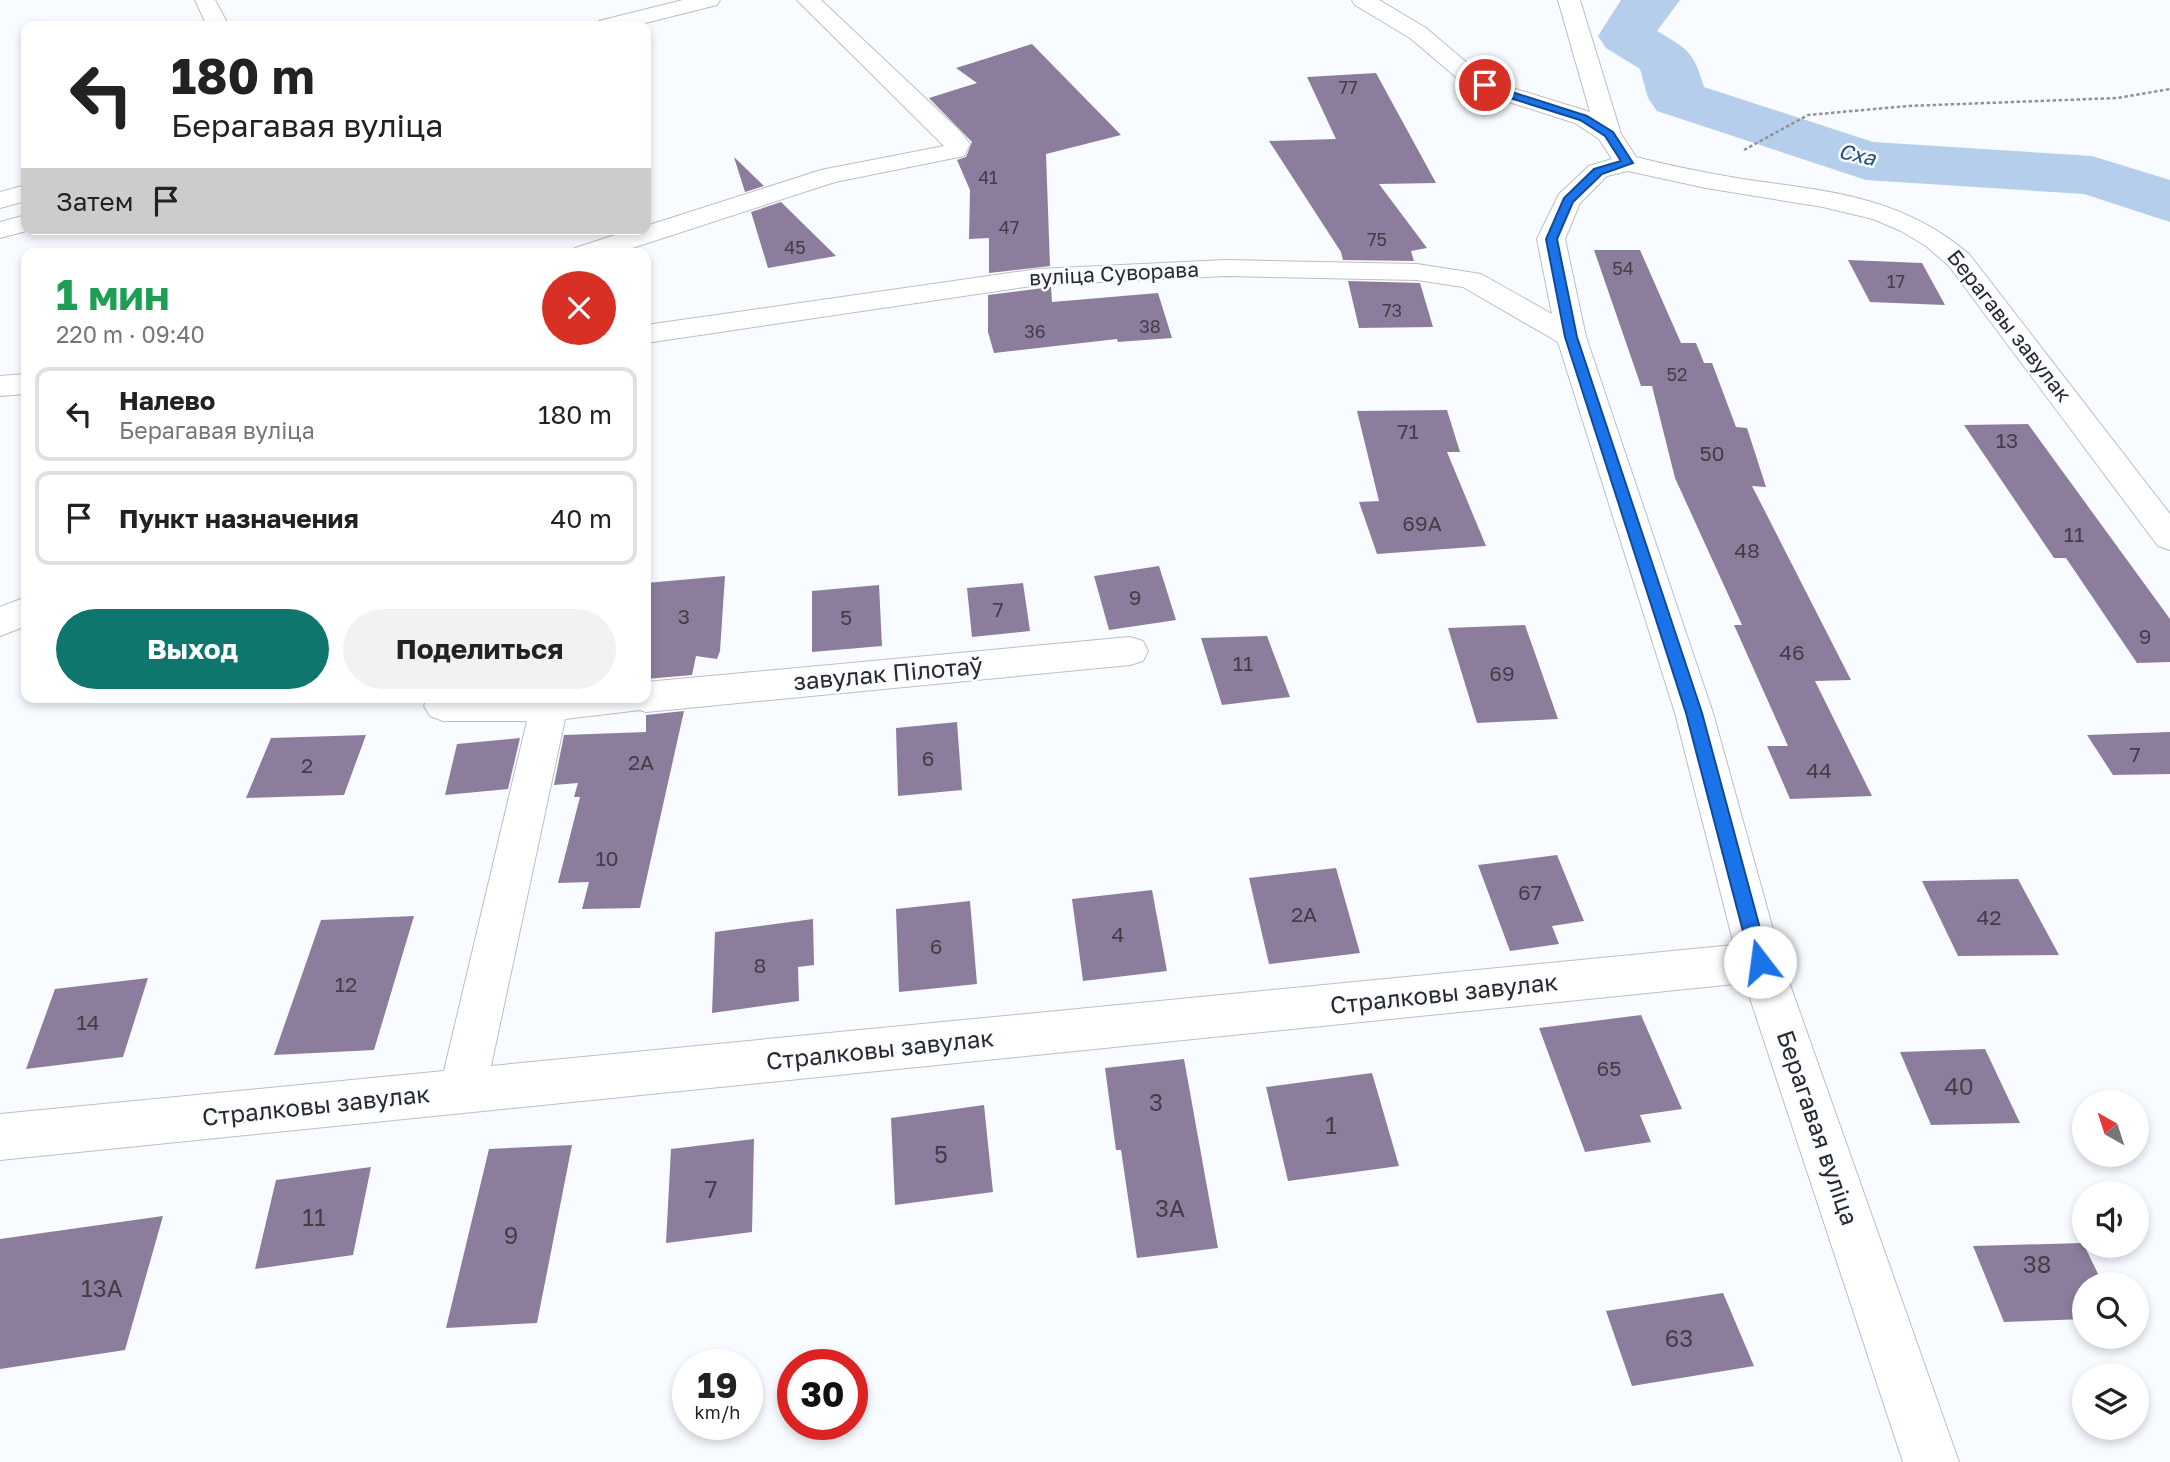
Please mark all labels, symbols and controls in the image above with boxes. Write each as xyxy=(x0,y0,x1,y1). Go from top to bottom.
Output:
text: 180 m xyxy=(171,46,315,105)
icon: left xyxy=(56,49,147,140)
pin xyxy=(1455,55,1515,115)
icon: arrive xyxy=(1466,66,1504,104)
house number: 77 xyxy=(1338,76,1358,98)
text: Берагавая вуліца xyxy=(171,106,443,144)
water label: Сха xyxy=(1836,137,1879,171)
house number: 41 xyxy=(978,166,998,188)
icon: arrive xyxy=(147,182,185,220)
text: Затем xyxy=(56,186,133,217)
house number: 47 xyxy=(999,216,1019,238)
house number: 75 xyxy=(1367,228,1387,250)
house number: 45 xyxy=(784,236,806,258)
street label: Берагавы завулак xyxy=(1942,244,2077,407)
street label: вуліца Суворава xyxy=(1028,256,1200,290)
house number: 54 xyxy=(1612,257,1634,279)
text: 1 мин xyxy=(56,269,170,319)
house number: 17 xyxy=(1887,270,1905,292)
button: close xyxy=(542,271,616,345)
house number: 73 xyxy=(1382,299,1402,321)
house number: 38 xyxy=(1139,315,1161,337)
text: 220 m · 09:40 xyxy=(56,320,205,348)
house number: 36 xyxy=(1024,320,1046,342)
house number: 52 xyxy=(1667,363,1687,385)
text: Налево xyxy=(119,385,215,416)
icon: left xyxy=(60,395,98,433)
text: 180 m xyxy=(538,399,612,430)
text: Берагавая вуліца xyxy=(119,416,315,444)
house number: 71 xyxy=(1397,418,1419,444)
house number: 13 xyxy=(1996,427,2018,453)
house number: 50 xyxy=(1699,440,1725,466)
icon: arrive xyxy=(60,499,98,537)
text: Пункт назначения xyxy=(119,503,359,534)
text: 40 m xyxy=(551,503,612,534)
house number: 69А xyxy=(1402,510,1442,536)
house number: 11 xyxy=(2064,521,2084,547)
house number: 48 xyxy=(1734,537,1760,563)
house number: 9 xyxy=(1129,584,1141,610)
house number: 7 xyxy=(992,596,1004,622)
house number: 3 xyxy=(678,603,690,629)
house number: 5 xyxy=(840,604,852,630)
button: Выход xyxy=(56,609,329,689)
button: Поделиться xyxy=(343,609,616,689)
house number: 9 xyxy=(2139,623,2151,649)
house number: 46 xyxy=(1779,639,1805,665)
street label: завулак Пілотаў xyxy=(792,650,984,695)
house number: 11 xyxy=(1233,650,1253,676)
house number: 69 xyxy=(1489,660,1515,686)
house number: 7 xyxy=(2129,741,2141,767)
house number: 6 xyxy=(922,745,934,771)
house number: 2А xyxy=(628,749,654,775)
house number: 2 xyxy=(301,752,313,778)
house number: 44 xyxy=(1806,757,1832,783)
house number: 10 xyxy=(595,845,619,871)
house number: 67 xyxy=(1518,879,1542,905)
house number: 2А xyxy=(1291,901,1317,927)
house number: 42 xyxy=(1977,904,2002,930)
house number: 4 xyxy=(1112,921,1124,947)
position arrow xyxy=(1723,925,1797,999)
house number: 6 xyxy=(930,933,942,959)
house number: 8 xyxy=(754,952,766,978)
street label: Стралковы завулак xyxy=(1329,966,1559,1019)
house number: 12 xyxy=(335,971,357,997)
house number: 14 xyxy=(77,1009,100,1035)
street label: Стралковы завулак xyxy=(765,1022,995,1075)
street label: Берагавая вуліца xyxy=(1771,1026,1865,1229)
house number: 65 xyxy=(1597,1055,1621,1081)
house number: 40 xyxy=(1944,1071,1974,1100)
street label: Стралковы завулак xyxy=(201,1078,431,1131)
house number: 3 xyxy=(1149,1087,1163,1116)
north arrow xyxy=(2072,1090,2149,1167)
map controls xyxy=(2072,1090,2149,1440)
house number: 1 xyxy=(1325,1110,1337,1139)
house number: 5 xyxy=(934,1139,948,1168)
house number: 7 xyxy=(705,1174,717,1203)
button: sound xyxy=(2072,1181,2149,1258)
house number: 3А xyxy=(1155,1193,1185,1222)
house number: 11 xyxy=(302,1202,326,1231)
house number: 9 xyxy=(504,1220,518,1249)
house number: 38 xyxy=(2023,1249,2051,1278)
button: search xyxy=(2072,1272,2149,1349)
house number: 13А xyxy=(81,1273,123,1302)
house number: 63 xyxy=(1665,1323,1693,1352)
speed limit sign: 30 xyxy=(777,1349,868,1440)
button: layers xyxy=(2072,1363,2149,1440)
text: 19 xyxy=(697,1364,738,1406)
text: km/h xyxy=(695,1401,740,1423)

